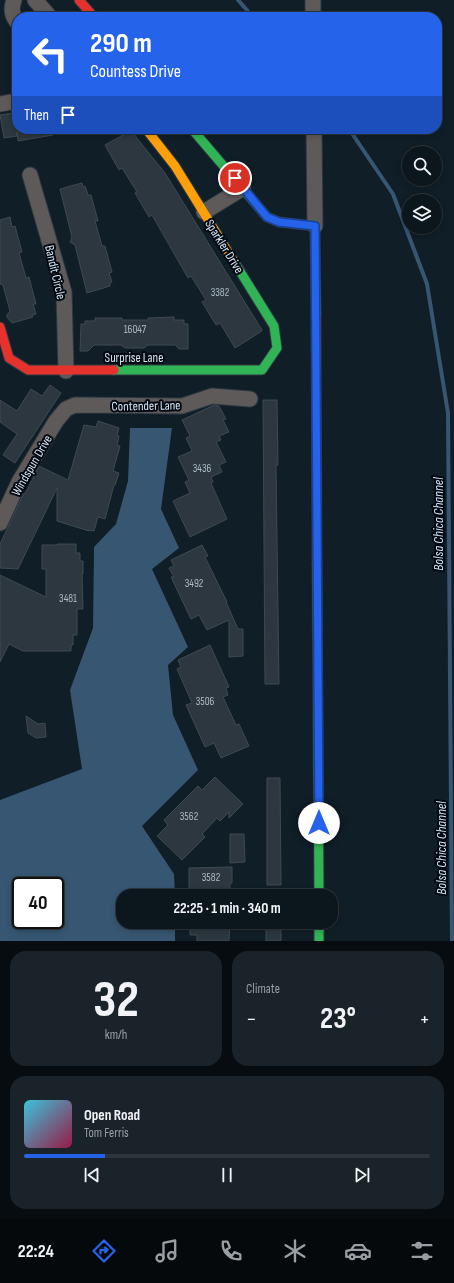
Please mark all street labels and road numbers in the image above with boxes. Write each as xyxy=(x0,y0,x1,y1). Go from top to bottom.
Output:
street label: Sparkler Drive xyxy=(201,217,247,277)
street label: Bandit Circle xyxy=(41,243,69,301)
street label: Surprise Lane xyxy=(105,350,163,366)
street label: Contender Lane xyxy=(111,397,181,415)
street label: Windspun Drive xyxy=(8,432,56,499)

